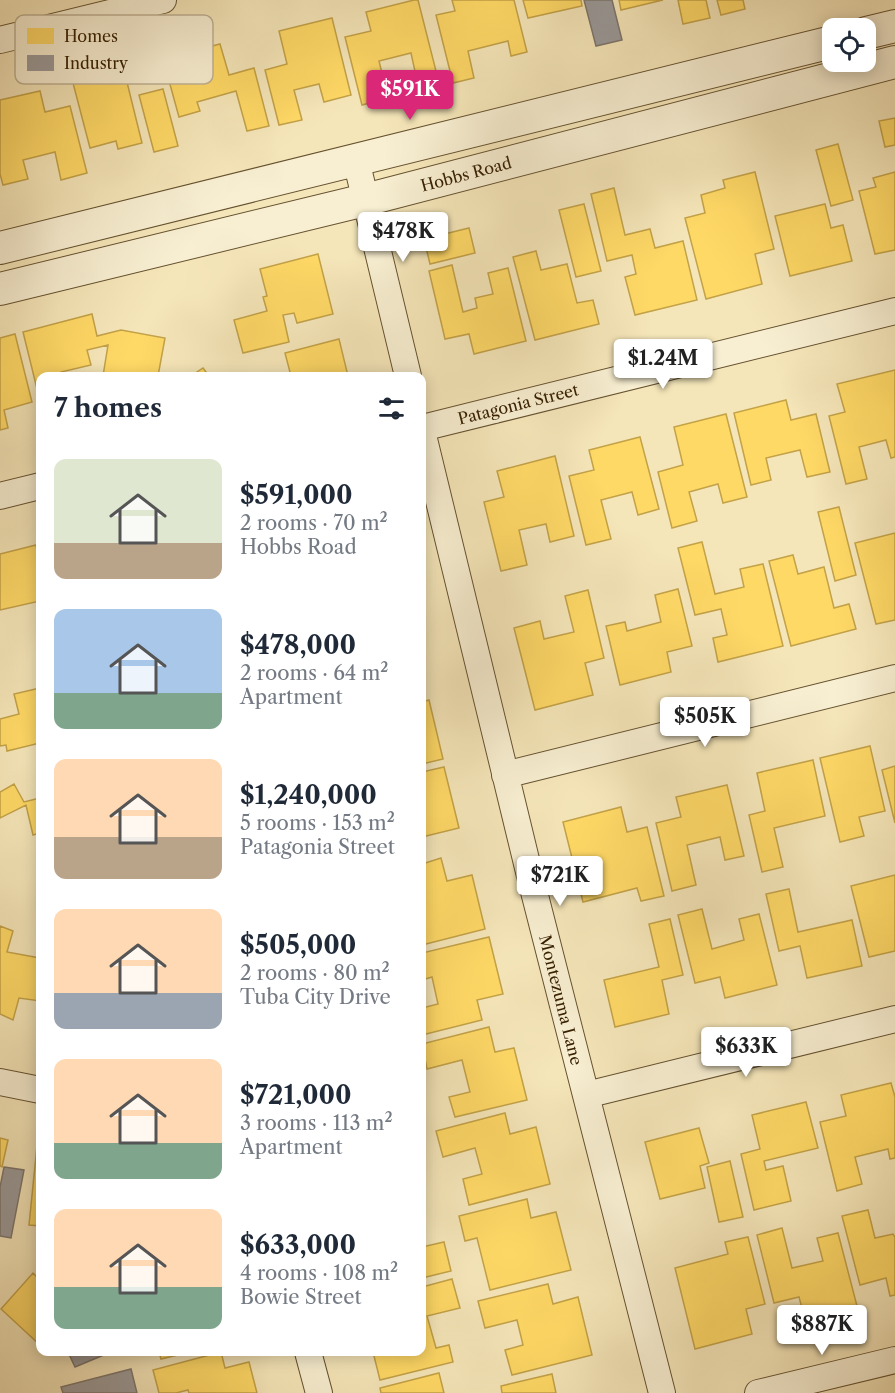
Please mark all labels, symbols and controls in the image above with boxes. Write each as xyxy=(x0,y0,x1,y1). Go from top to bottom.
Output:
legend xyxy=(15,15,213,84)
map controls xyxy=(822,18,876,72)
button: locate xyxy=(822,18,876,72)
text: Homes xyxy=(64,26,118,46)
text: Industry xyxy=(64,53,129,73)
pin: $591K xyxy=(368,70,452,121)
text: $591K xyxy=(380,77,440,101)
street label: Hobbs Road xyxy=(418,152,514,196)
pin: $478K xyxy=(361,212,445,263)
text: $478K xyxy=(372,219,434,243)
pin: $1.24M xyxy=(614,339,712,390)
text: $1.24M xyxy=(628,346,698,370)
street label: Patagonia Street xyxy=(456,379,581,429)
text: 7 homes xyxy=(54,392,162,424)
icon: filters xyxy=(375,392,408,425)
text: $591,000 xyxy=(240,479,353,511)
icon: home xyxy=(102,483,174,555)
text: 2 rooms · 70 m² xyxy=(240,511,388,535)
text: Hobbs Road xyxy=(240,535,357,559)
text: $478,000 xyxy=(240,629,356,661)
icon: home xyxy=(102,633,174,705)
text: 2 rooms · 64 m² xyxy=(240,661,389,685)
text: Apartment xyxy=(240,685,343,709)
pin: $505K xyxy=(663,697,747,748)
text: $505K xyxy=(674,704,736,728)
text: $1,240,000 xyxy=(240,779,377,811)
icon: home xyxy=(102,783,174,855)
text: 5 rooms · 153 m² xyxy=(240,811,395,835)
text: Patagonia Street xyxy=(240,835,395,859)
pin: $721K xyxy=(518,856,602,907)
text: $721K xyxy=(531,863,589,887)
text: $505,000 xyxy=(240,929,356,961)
icon: home xyxy=(102,933,174,1005)
street label: Montezuma Lane xyxy=(535,933,587,1067)
text: 2 rooms · 80 m² xyxy=(240,961,390,985)
text: Tuba City Drive xyxy=(240,985,391,1009)
pin: $633K xyxy=(704,1027,788,1078)
text: $633K xyxy=(715,1034,777,1058)
text: $721,000 xyxy=(240,1079,352,1111)
icon: home xyxy=(102,1083,174,1155)
text: 3 rooms · 113 m² xyxy=(240,1111,393,1135)
text: Apartment xyxy=(240,1135,343,1159)
text: $633,000 xyxy=(240,1229,356,1261)
icon: home xyxy=(102,1233,174,1305)
text: 4 rooms · 108 m² xyxy=(240,1261,398,1285)
text: Bowie Street xyxy=(240,1285,362,1309)
pin: $887K xyxy=(780,1305,864,1356)
text: $887K xyxy=(791,1312,853,1336)

